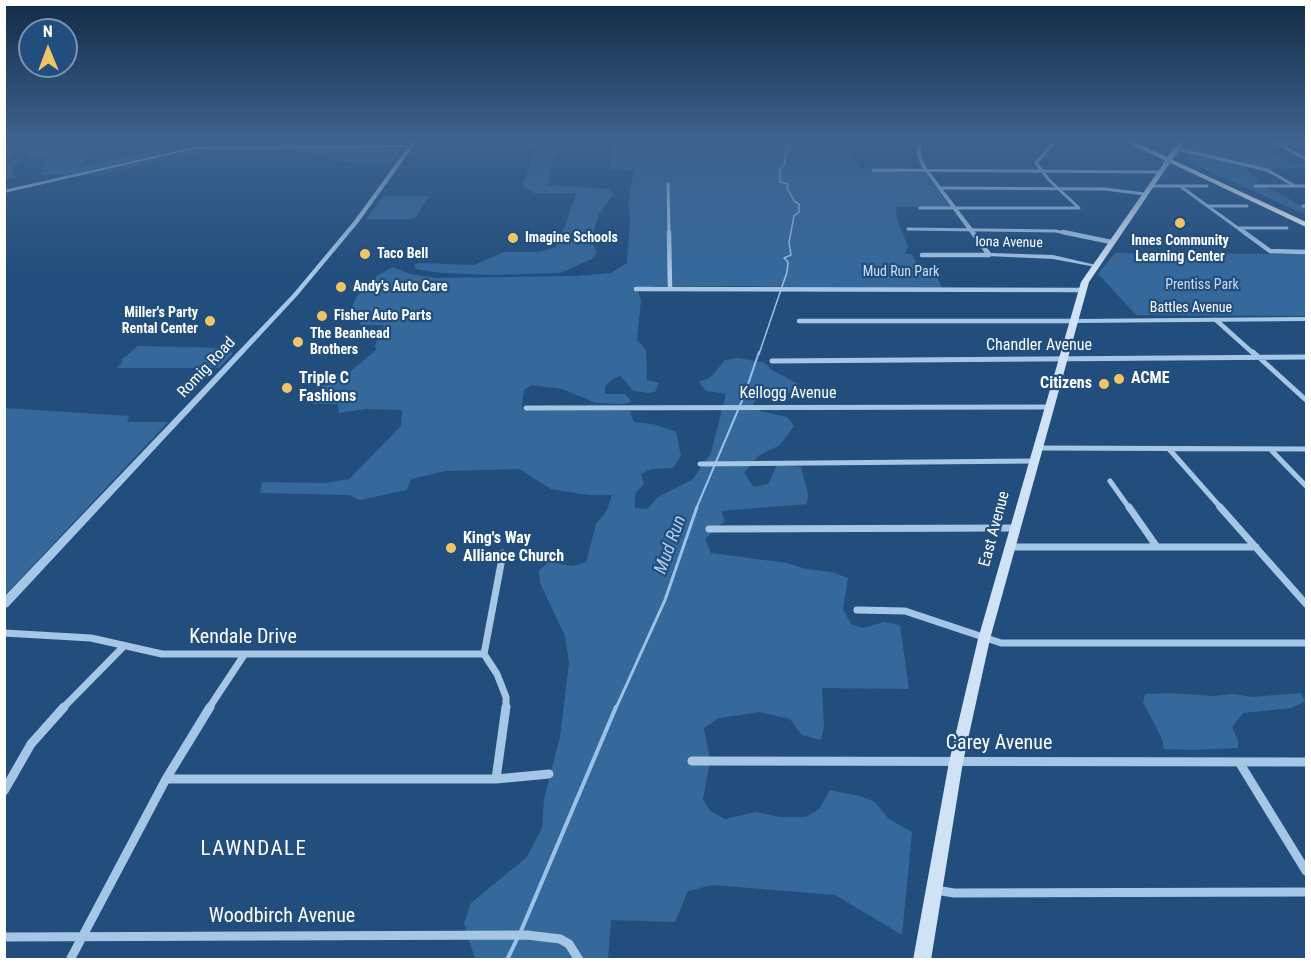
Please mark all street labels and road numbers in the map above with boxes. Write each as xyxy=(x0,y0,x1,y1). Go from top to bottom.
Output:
street label: Iona Avenue xyxy=(975,234,1043,252)
street label: Battles Avenue xyxy=(1150,300,1232,316)
street label: Romig Road xyxy=(174,334,240,402)
street label: Chandler Avenue xyxy=(986,336,1092,356)
street label: Kellogg Avenue xyxy=(740,384,836,404)
street label: East Avenue xyxy=(976,489,1014,569)
street label: Kendale Drive xyxy=(189,626,297,650)
street label: Carey Avenue xyxy=(946,732,1052,756)
street label: Woodbirch Avenue xyxy=(209,905,355,929)

